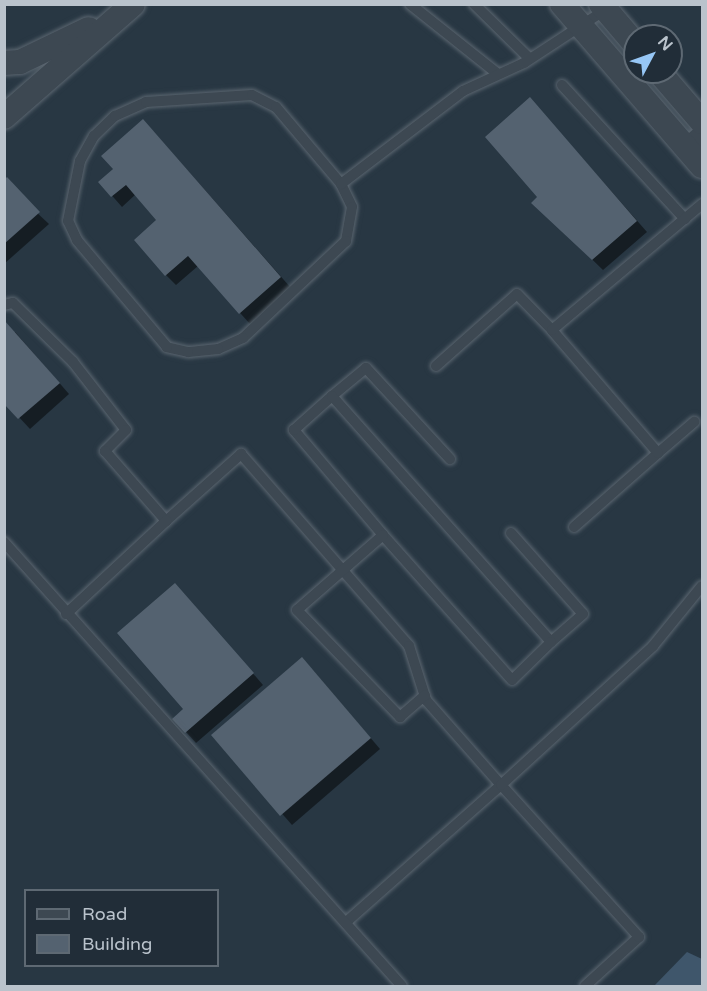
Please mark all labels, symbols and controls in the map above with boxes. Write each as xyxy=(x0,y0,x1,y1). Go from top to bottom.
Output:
north arrow xyxy=(623,24,683,84)
text: N xyxy=(653,32,677,55)
legend xyxy=(24,889,219,967)
text: Road xyxy=(82,903,127,925)
text: Building xyxy=(82,933,152,955)

